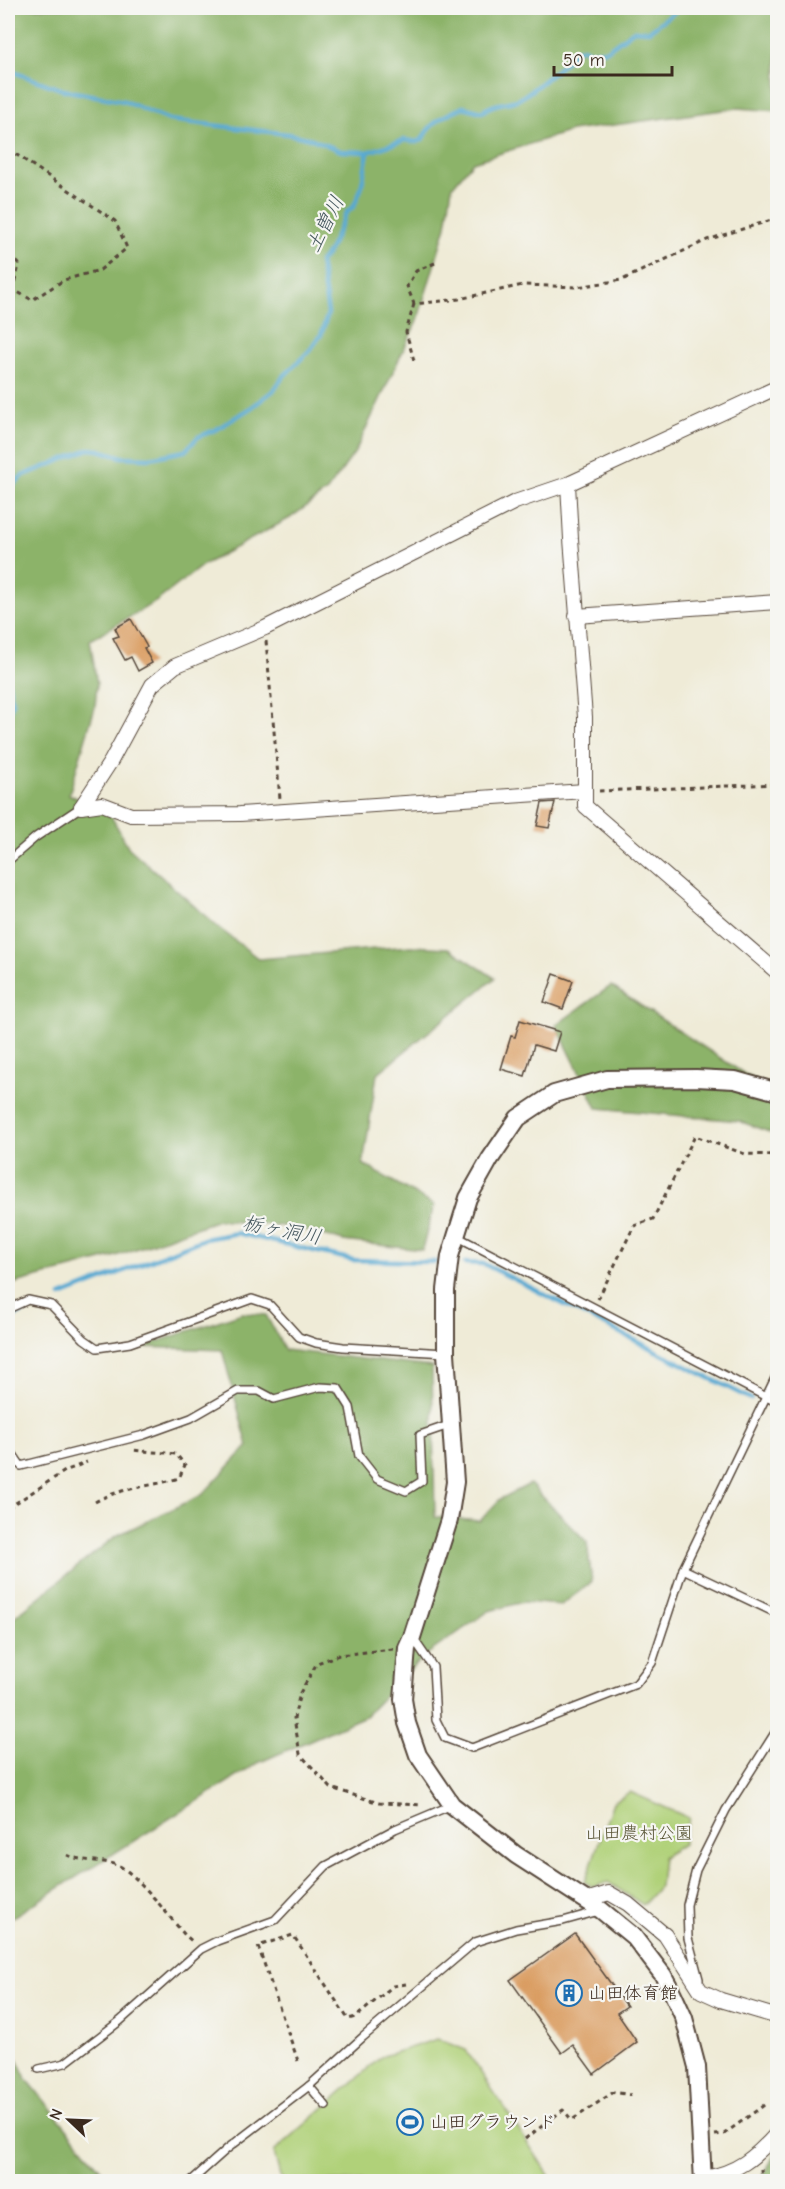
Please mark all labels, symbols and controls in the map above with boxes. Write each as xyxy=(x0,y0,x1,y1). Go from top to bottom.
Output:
scale bar xyxy=(554,39,672,77)
text: 50 m xyxy=(563,50,605,71)
water label: 土曽川 xyxy=(301,192,349,256)
water label: 栃ヶ洞川 xyxy=(241,1211,323,1249)
park label: 山田農村公園 xyxy=(585,1823,693,1844)
building icon: 山田体育館 xyxy=(554,1978,584,2008)
place label: 山田体育館 xyxy=(588,1983,678,2004)
north arrow xyxy=(39,2090,99,2150)
text: N xyxy=(46,2106,66,2123)
sports icon: 山田グラウンド xyxy=(395,2107,425,2137)
place label: 山田グラウンド xyxy=(430,2112,556,2133)

